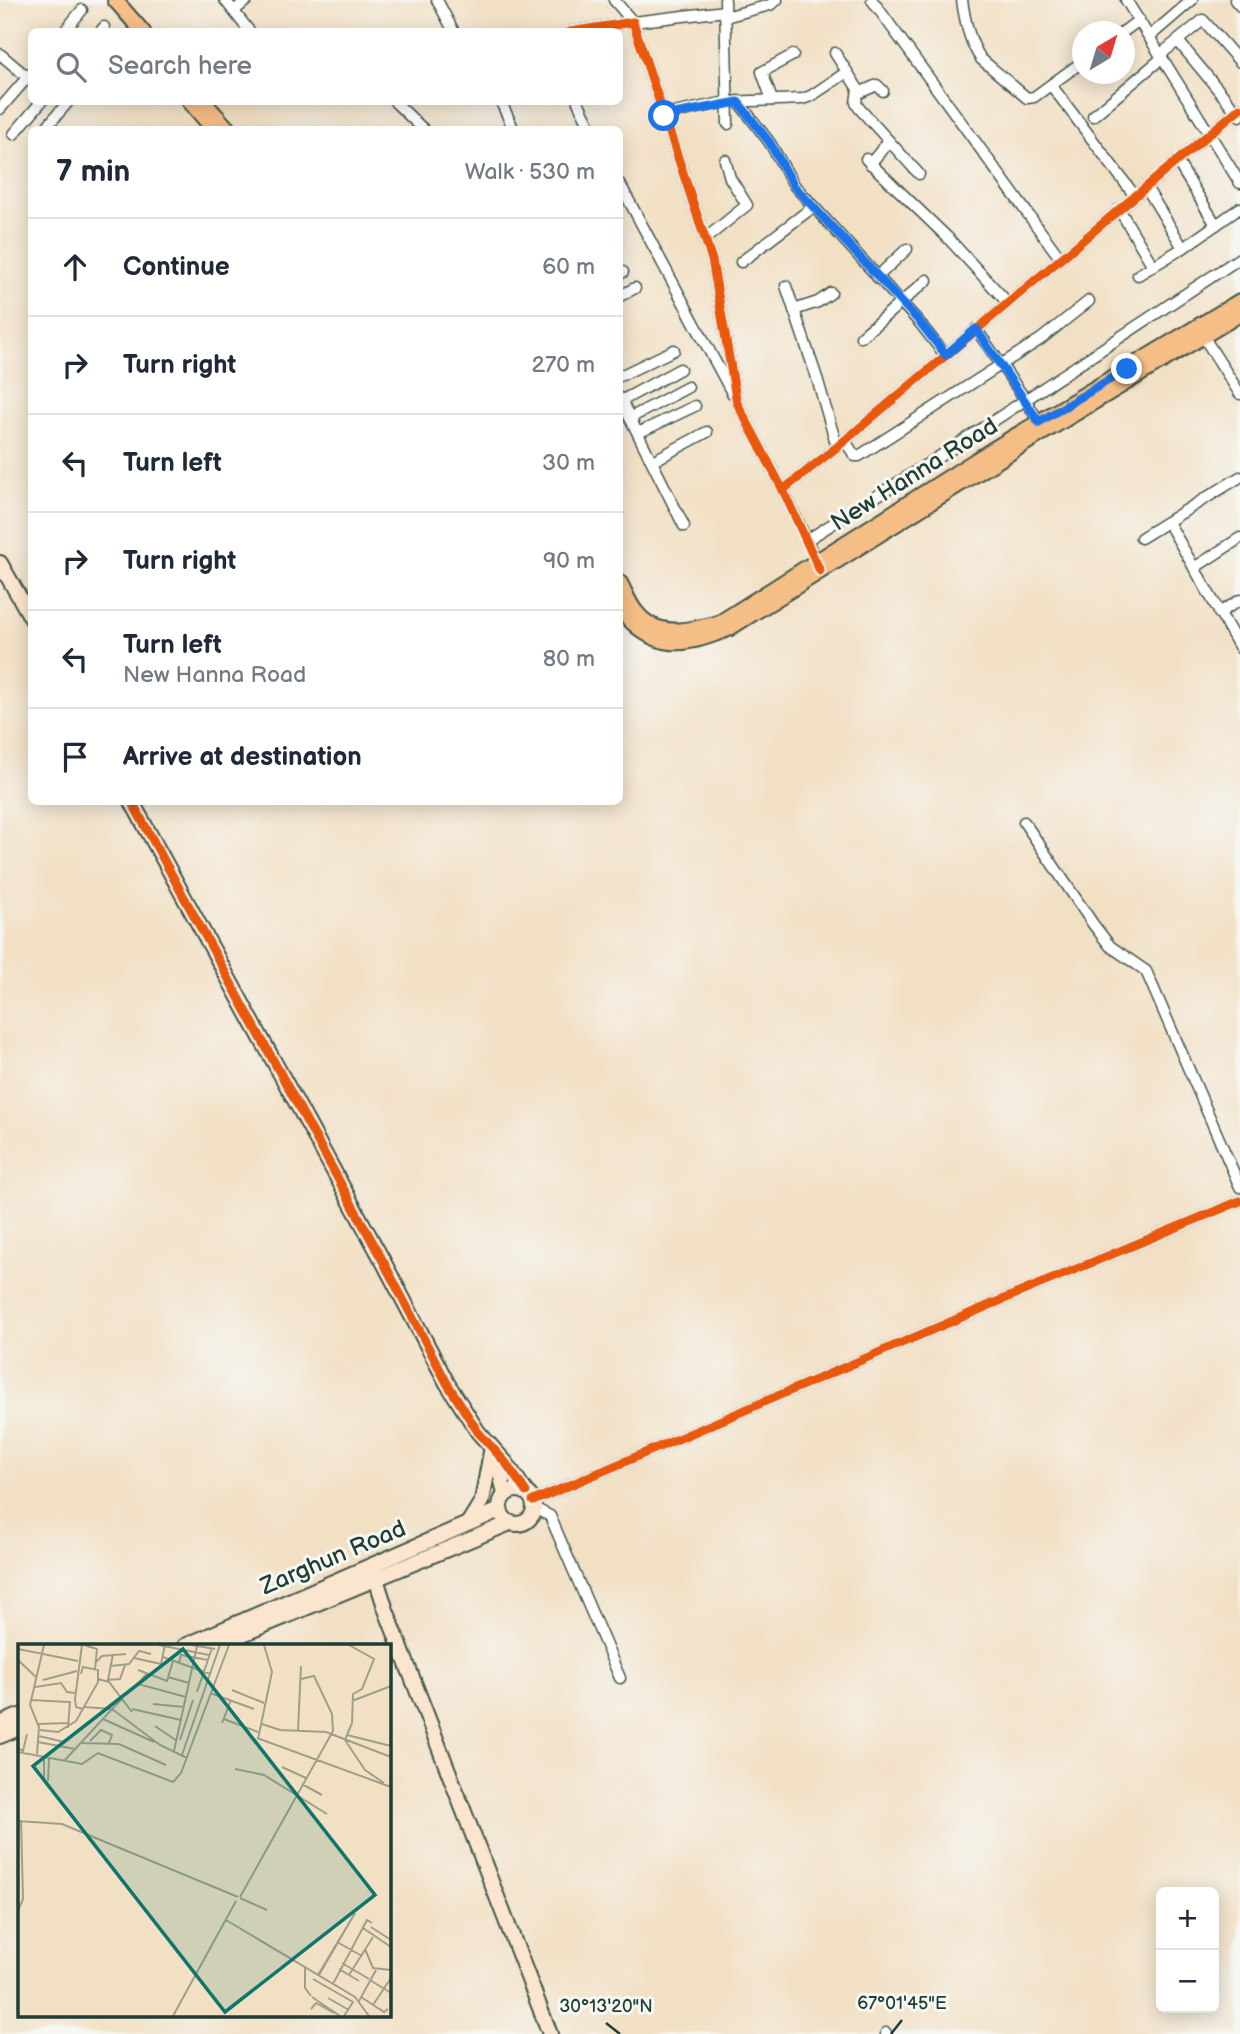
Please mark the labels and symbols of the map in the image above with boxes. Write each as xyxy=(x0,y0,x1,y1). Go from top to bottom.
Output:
north arrow xyxy=(1072,21,1135,84)
route start xyxy=(648,100,679,131)
route end xyxy=(1111,353,1142,384)
street label: New Hanna Road xyxy=(826,411,1003,537)
street label: Zarghun Road xyxy=(255,1514,410,1601)
inset map xyxy=(18,1644,390,2016)
text: 67°01'45"E xyxy=(857,1993,947,2014)
text: 30°13'20"N xyxy=(559,1996,653,2017)

